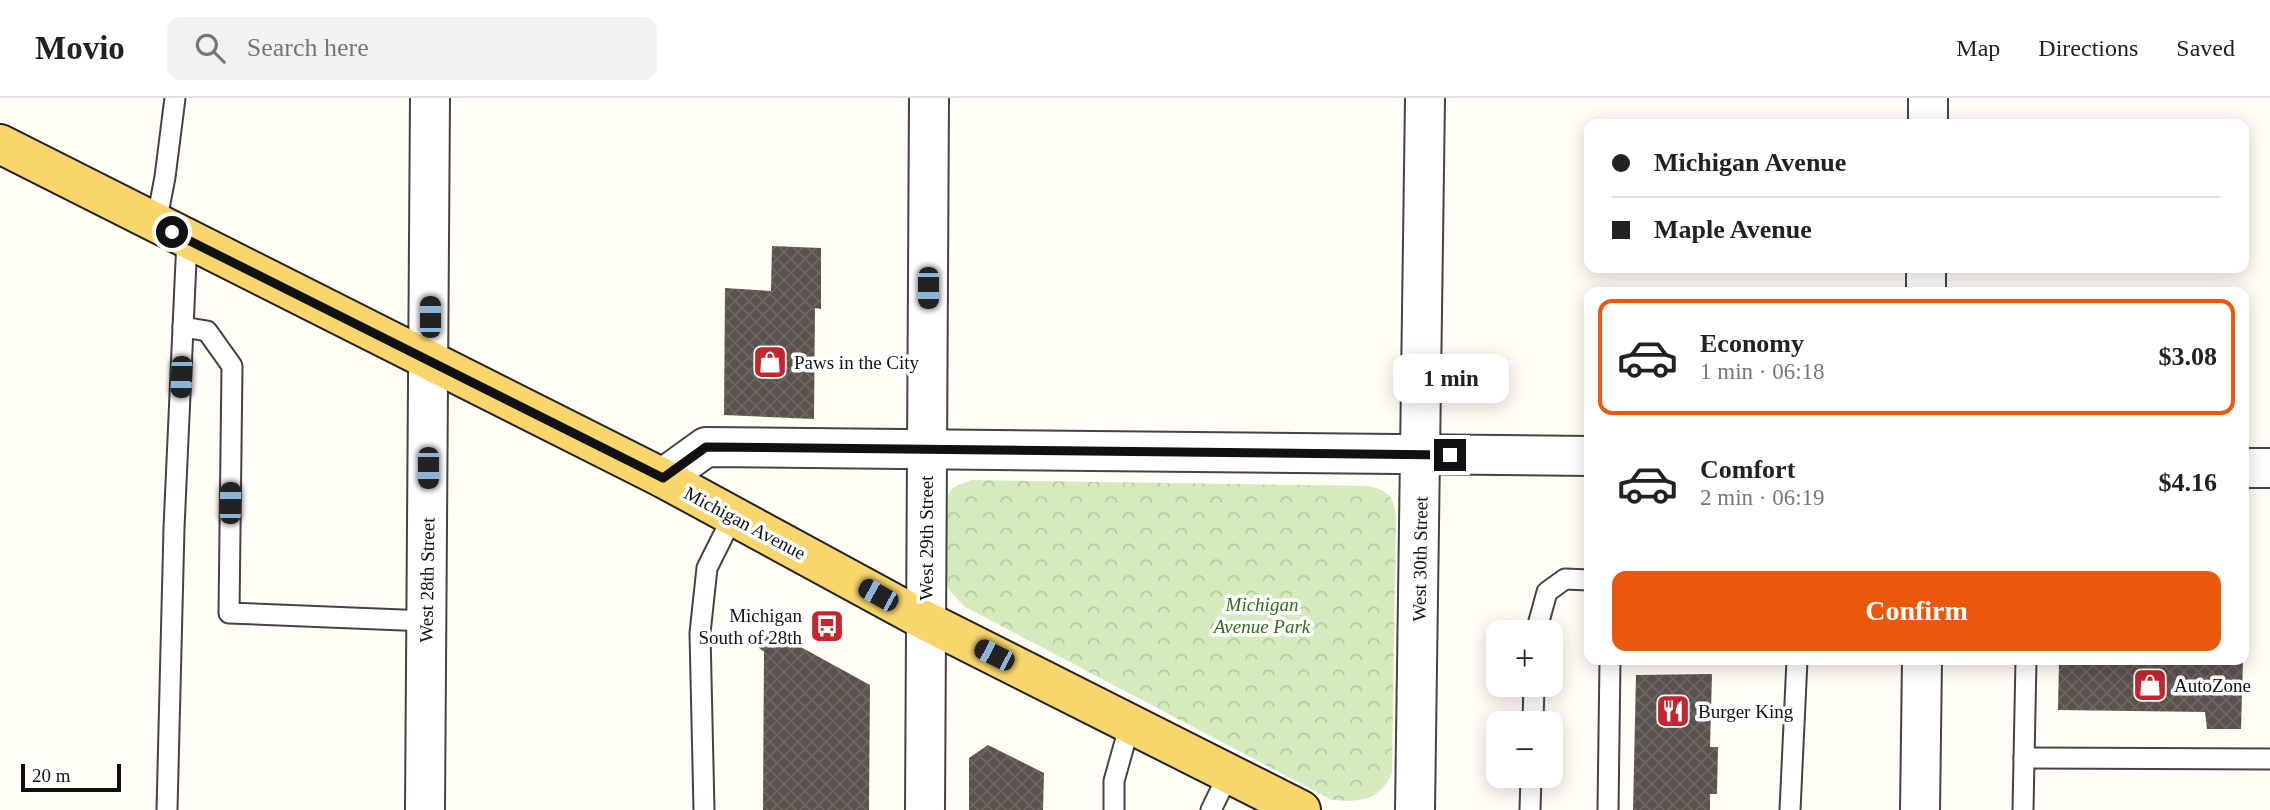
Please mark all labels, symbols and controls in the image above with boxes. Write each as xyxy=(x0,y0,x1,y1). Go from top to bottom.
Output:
search box xyxy=(167,17,657,80)
icon: search xyxy=(191,29,229,67)
text: Movio xyxy=(35,30,125,66)
text: Search here xyxy=(247,33,369,62)
text: Map xyxy=(1956,35,2000,61)
text: Directions xyxy=(2038,35,2138,61)
text: Saved xyxy=(2176,35,2235,61)
text: Michigan Avenue xyxy=(1654,148,1846,177)
text: Maple Avenue xyxy=(1654,215,1812,244)
route start xyxy=(156,216,188,248)
car xyxy=(918,267,939,309)
car xyxy=(420,296,441,338)
icon: car xyxy=(1616,326,1679,389)
text: Economy xyxy=(1700,329,1804,358)
text: $3.08 xyxy=(2159,342,2217,371)
shop icon: Paws in the City xyxy=(751,343,789,381)
place label: Paws in the City xyxy=(794,352,920,373)
callout: 1 min xyxy=(1392,354,1508,402)
car xyxy=(170,356,193,398)
text: 1 min · 06:18 xyxy=(1700,359,1825,384)
text: 1 min xyxy=(1423,366,1479,391)
route end xyxy=(1434,439,1466,471)
car xyxy=(418,447,439,489)
icon: car xyxy=(1616,452,1679,515)
text: Comfort xyxy=(1700,455,1795,484)
text: $4.16 xyxy=(2159,468,2217,497)
street label: West 29th Street xyxy=(916,475,937,601)
car xyxy=(220,482,241,524)
street label: Michigan Avenue xyxy=(681,482,809,564)
text: 2 min · 06:19 xyxy=(1700,485,1825,510)
street label: West 30th Street xyxy=(1408,496,1432,622)
street label: West 28th Street xyxy=(415,517,439,643)
button: Confirm xyxy=(1612,571,2221,651)
car xyxy=(855,576,902,614)
park label: Michigan Avenue Park xyxy=(1212,594,1311,637)
place label: Michigan South of 28th xyxy=(699,605,802,648)
bus stop icon: Michigan South of 28th xyxy=(808,607,846,645)
map controls xyxy=(1486,620,1563,788)
button: + xyxy=(1486,620,1563,697)
car xyxy=(971,636,1018,674)
shop icon: AutoZone xyxy=(2131,666,2169,704)
place label: AutoZone xyxy=(2174,675,2251,696)
restaurant icon: Burger King xyxy=(1654,692,1692,730)
place label: Burger King xyxy=(1698,701,1794,722)
button: − xyxy=(1486,711,1563,788)
scale bar xyxy=(21,761,121,793)
text: 20 m xyxy=(32,765,71,786)

